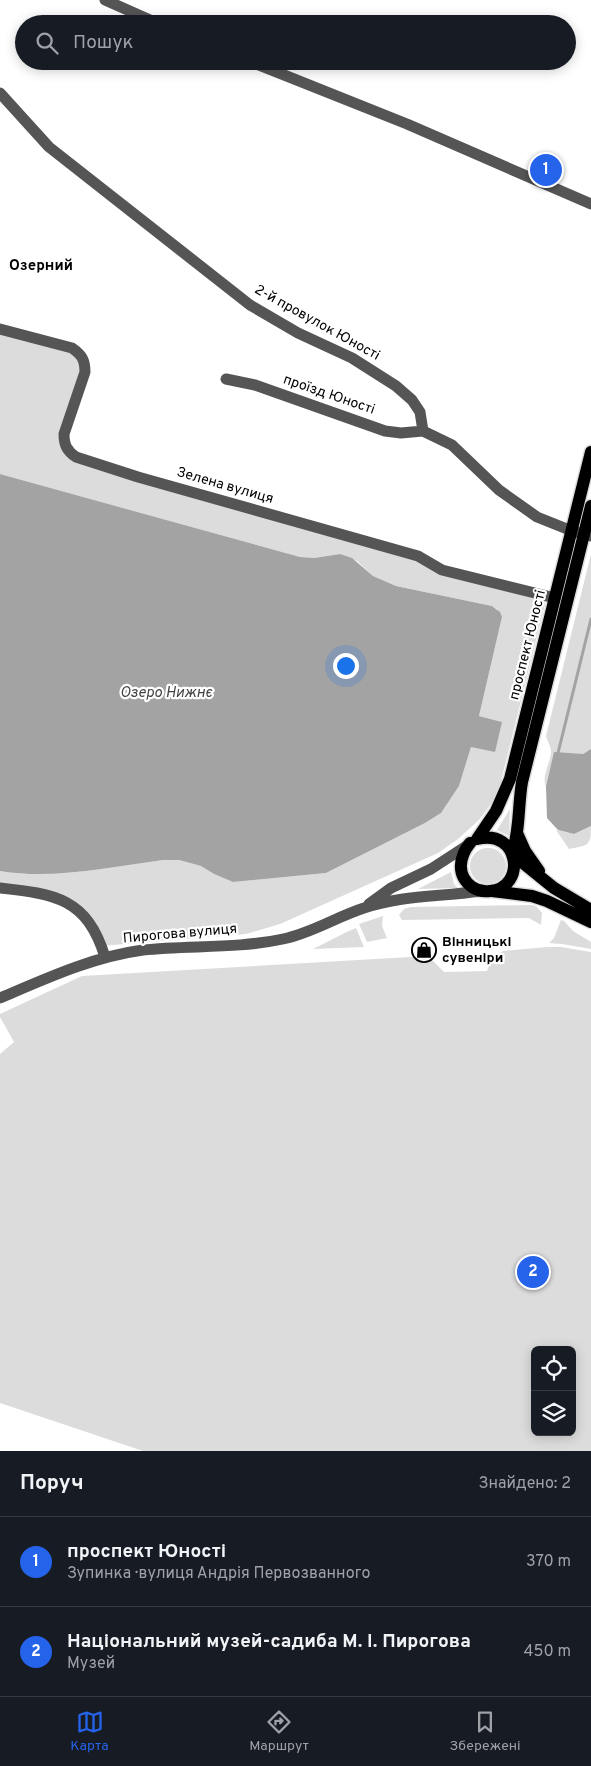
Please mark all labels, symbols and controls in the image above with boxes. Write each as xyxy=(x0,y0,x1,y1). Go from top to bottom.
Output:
search box xyxy=(15,15,576,70)
icon: search xyxy=(33,29,61,57)
text: Пошук xyxy=(73,31,133,55)
pin: 1 xyxy=(530,151,562,189)
district label: Озерний xyxy=(9,257,73,276)
street label: 2-й провулок Юності xyxy=(251,281,383,365)
street label: проїзд Юності xyxy=(281,371,377,419)
street label: Зелена вулиця xyxy=(175,464,275,508)
street label: проспект Юності xyxy=(506,588,550,702)
your location xyxy=(333,653,359,679)
water label: Озеро Нижнє xyxy=(120,684,213,703)
street label: Пирогова вулиця xyxy=(122,921,238,947)
place label: Вінницькі сувеніри xyxy=(442,934,512,967)
shop icon: Вінницькі сувеніри xyxy=(411,937,437,963)
pin: 2 xyxy=(517,1253,549,1291)
map controls xyxy=(531,1346,576,1436)
button: locate xyxy=(531,1346,576,1391)
button: layers xyxy=(531,1391,576,1436)
text: Поруч xyxy=(20,1470,84,1497)
text: Знайдено: 2 xyxy=(478,1474,571,1494)
text: проспект Юності xyxy=(67,1540,226,1564)
text: 1 xyxy=(33,1552,39,1572)
text: 370 m xyxy=(526,1552,571,1572)
text: Зупинка · вулиця Андрія Первозванного xyxy=(67,1564,370,1584)
text: Національний музей-садиба М. І. Пирогова xyxy=(67,1630,471,1654)
text: 2 xyxy=(31,1642,41,1662)
text: 450 m xyxy=(524,1642,571,1662)
text: Музей xyxy=(67,1654,115,1674)
tab: Карта xyxy=(70,1708,109,1755)
tab: Маршрут xyxy=(249,1708,309,1755)
tab: Збережені xyxy=(450,1708,521,1755)

